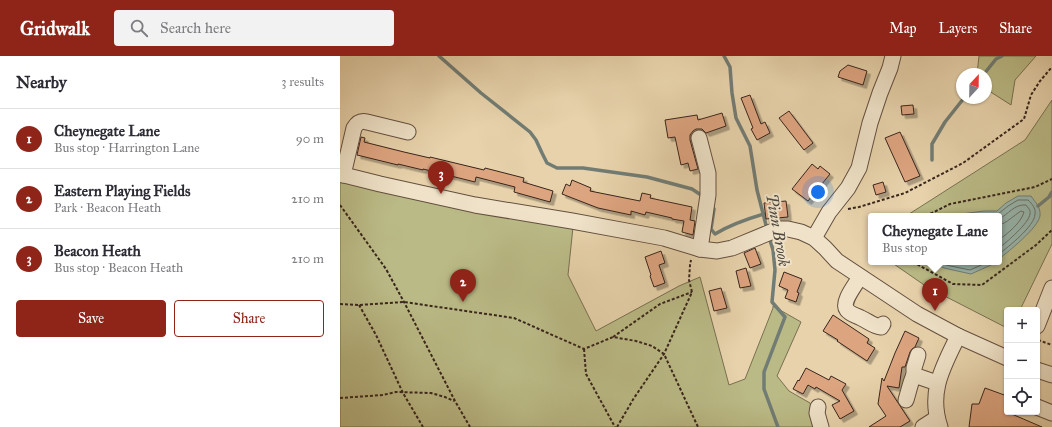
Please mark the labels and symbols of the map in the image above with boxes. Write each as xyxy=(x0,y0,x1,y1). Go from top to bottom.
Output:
north arrow xyxy=(956,68,992,104)
pin: 3 xyxy=(428,161,454,194)
your location xyxy=(808,182,828,202)
water label: Pinn Brook xyxy=(762,192,794,268)
pin: 2 xyxy=(450,269,476,302)
pin: 1 xyxy=(922,278,948,311)

